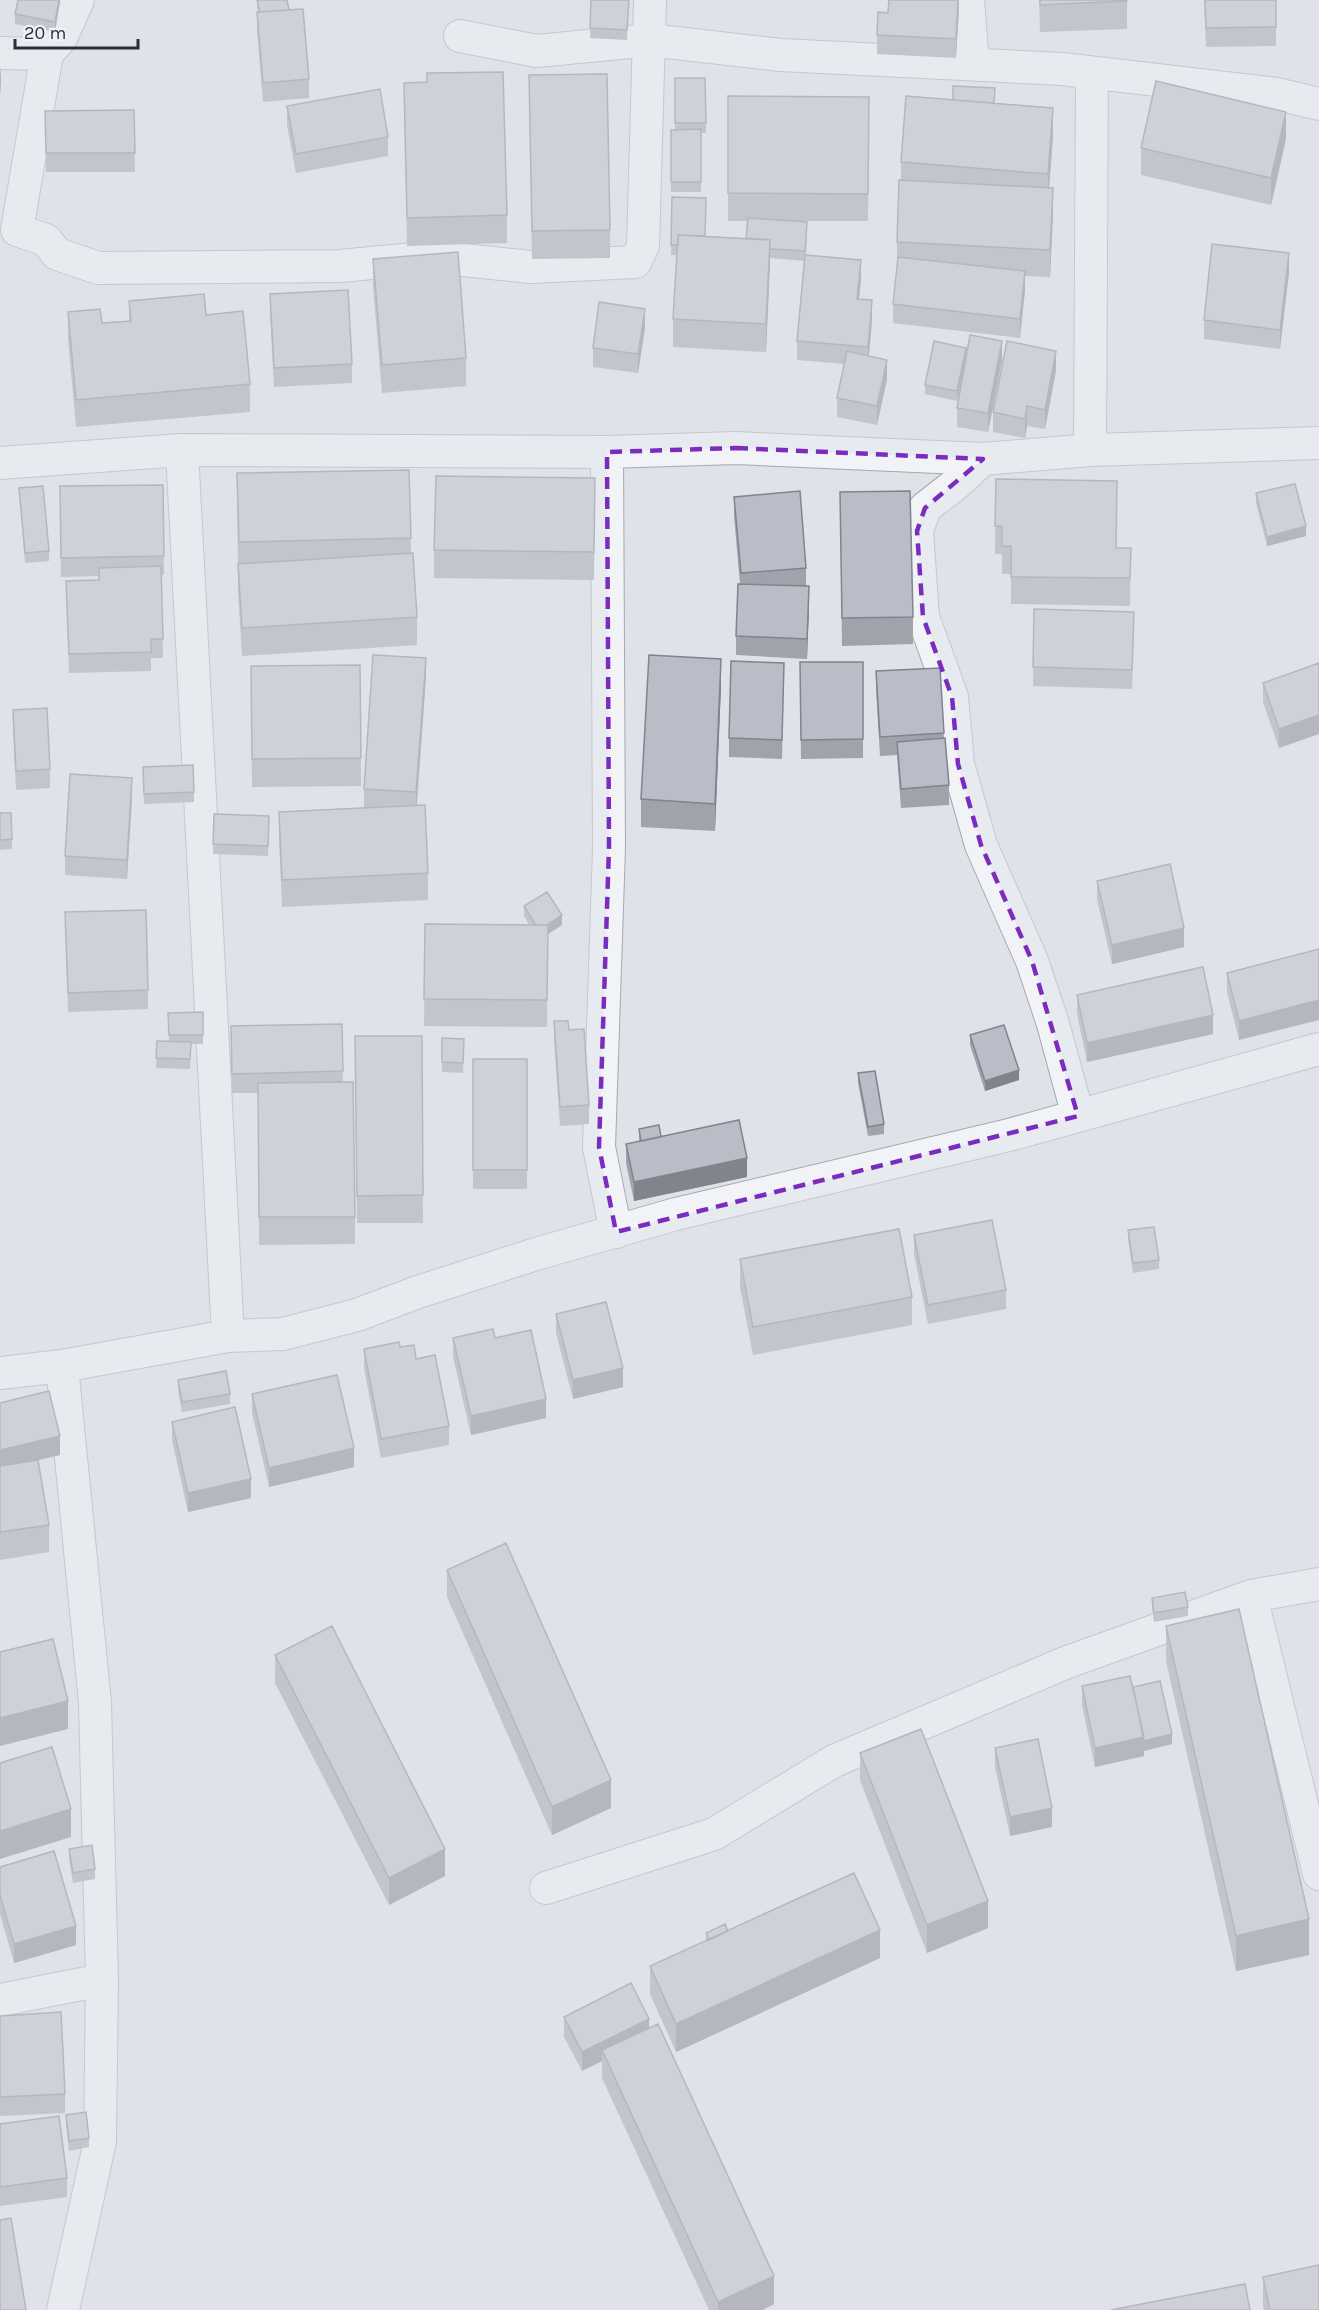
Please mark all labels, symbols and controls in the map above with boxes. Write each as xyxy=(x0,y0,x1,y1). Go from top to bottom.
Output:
scale bar xyxy=(15,12,138,50)
text: 20 m xyxy=(24,22,66,44)

